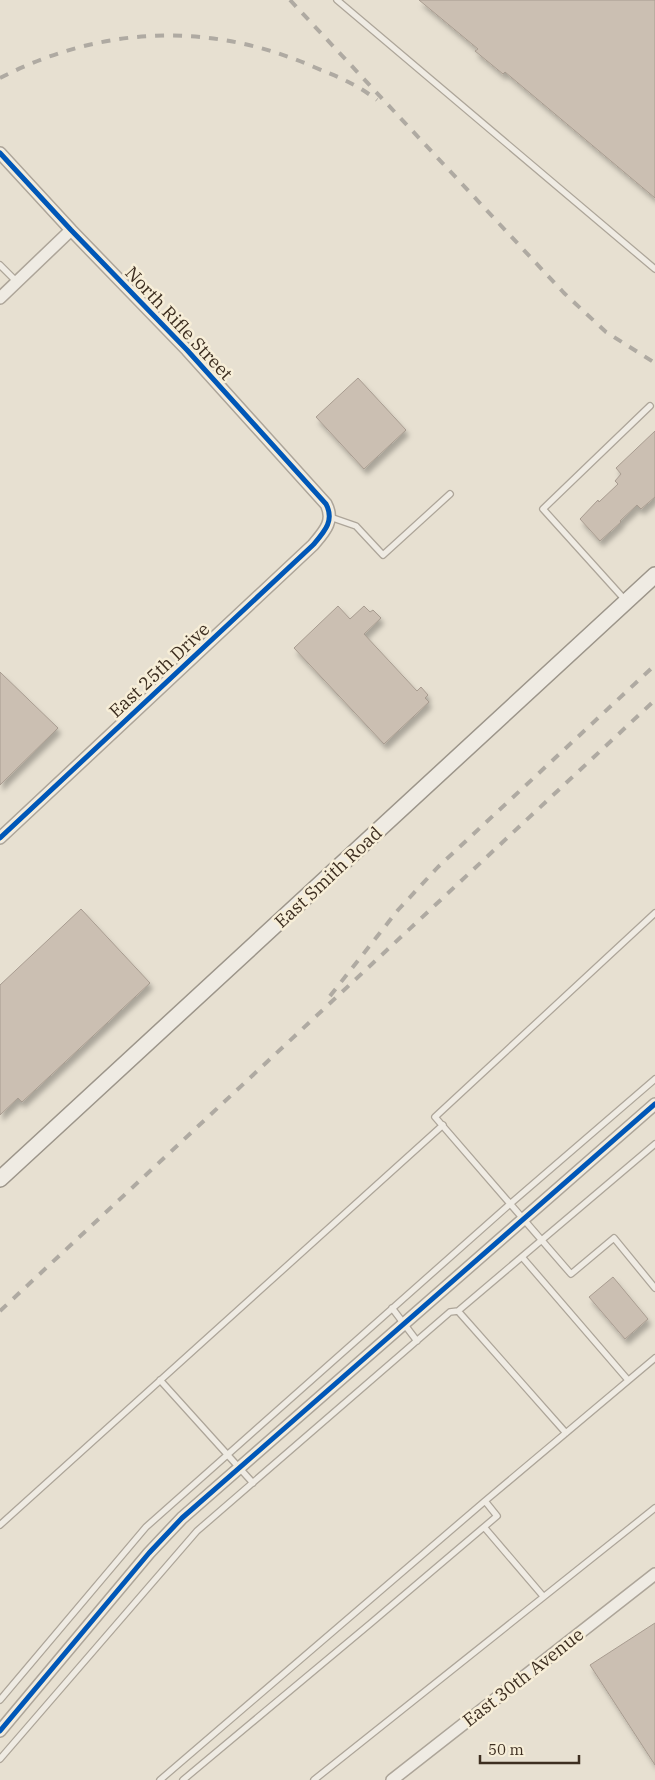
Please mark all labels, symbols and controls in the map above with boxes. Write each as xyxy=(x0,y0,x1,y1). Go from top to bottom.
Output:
street label: North Rifle Street xyxy=(120,261,238,385)
street label: East 25th Drive xyxy=(104,617,214,723)
street label: East Smith Road xyxy=(269,821,387,933)
street label: East 30th Avenue xyxy=(458,1623,588,1731)
scale bar xyxy=(480,1732,579,1764)
text: 50 m xyxy=(488,1740,524,1759)

